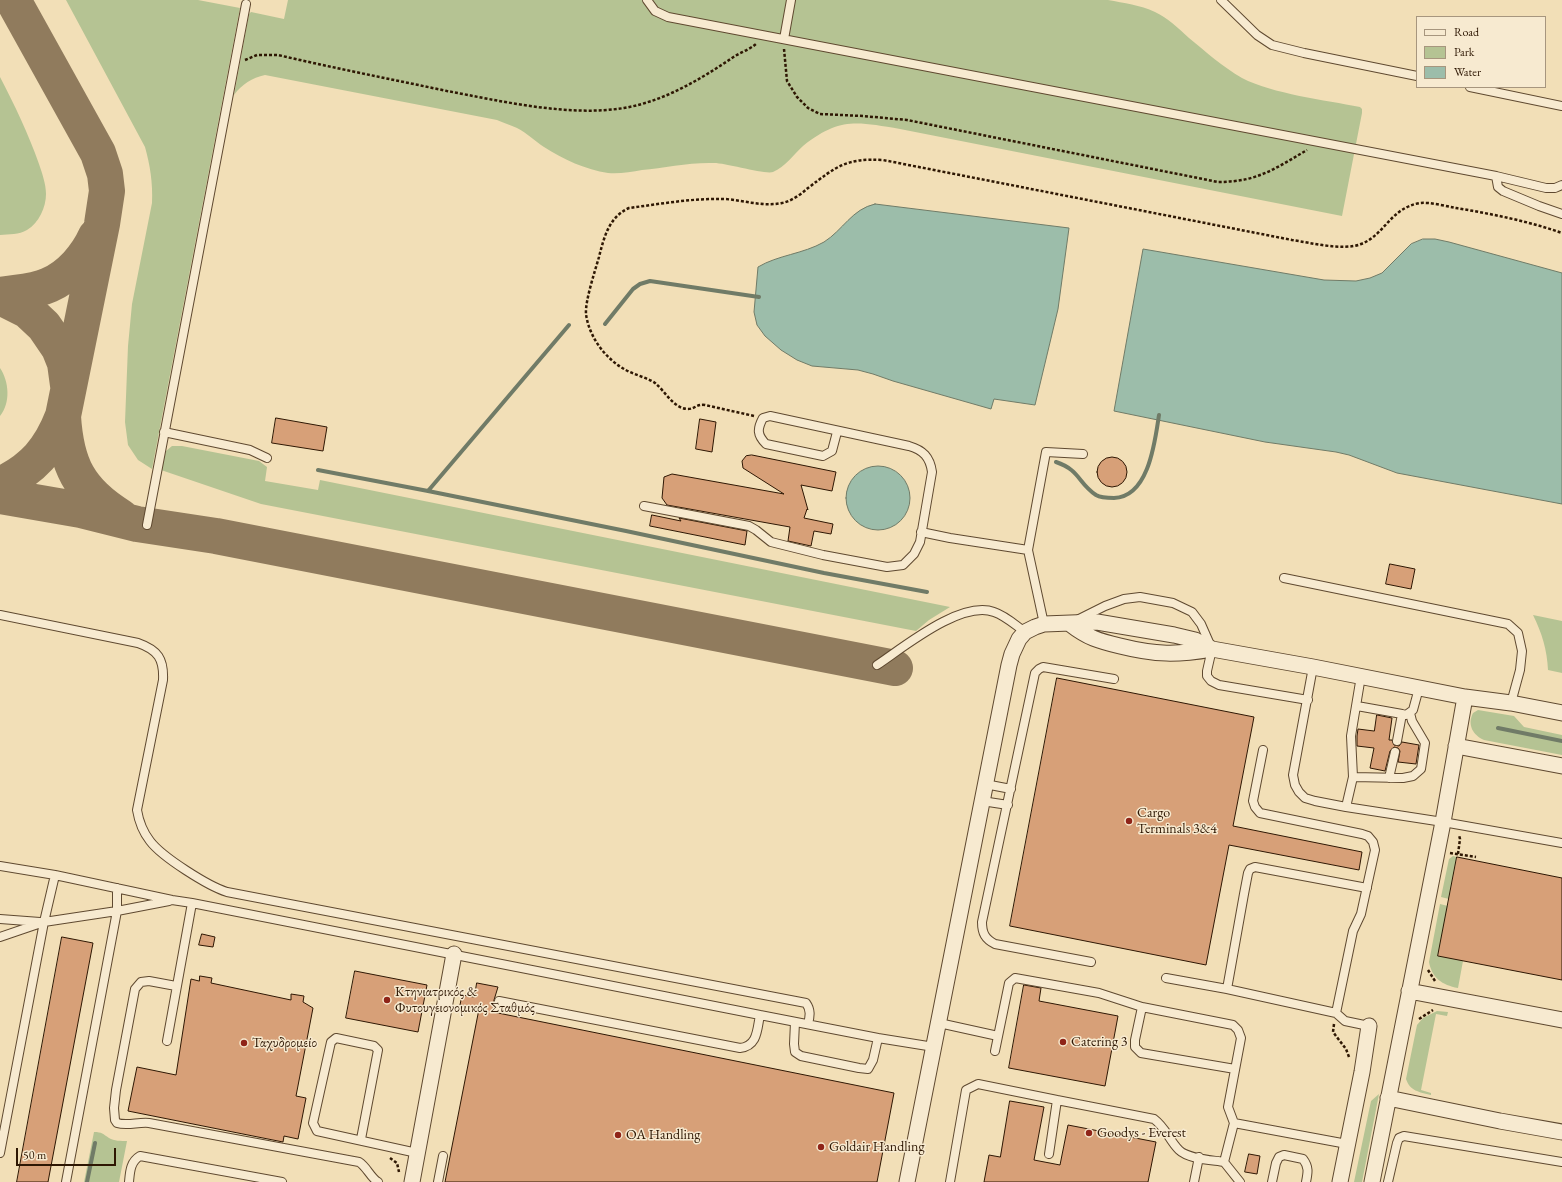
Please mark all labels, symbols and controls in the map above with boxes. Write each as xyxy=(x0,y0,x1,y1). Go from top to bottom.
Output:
legend xyxy=(1416,16,1546,88)
text: Road xyxy=(1454,24,1479,40)
text: Park xyxy=(1454,44,1474,60)
text: Water xyxy=(1454,64,1481,80)
place label: Cargo Terminals 3&4 xyxy=(1137,805,1217,838)
marker: Cargo Terminals 3&4 xyxy=(1124,816,1134,826)
place label: Κτηνιατρικός & Φυτουγειονομικός Σταθμός xyxy=(395,984,535,1016)
marker: Κτηνιατρικός & Φυτουγειονομικός Σταθμός xyxy=(382,995,392,1005)
place label: Catering 3 xyxy=(1071,1034,1127,1050)
place label: Ταχυδρομείο xyxy=(252,1035,317,1051)
marker: Catering 3 xyxy=(1058,1037,1068,1047)
marker: Ταχυδρομείο xyxy=(239,1038,249,1048)
place label: Goodys - Everest xyxy=(1097,1125,1186,1141)
place label: OA Handling xyxy=(626,1127,700,1143)
marker: Goodys - Everest xyxy=(1084,1128,1094,1138)
marker: OA Handling xyxy=(613,1130,623,1140)
place label: Goldair Handling xyxy=(829,1139,925,1155)
scale bar xyxy=(18,1140,118,1166)
marker: Goldair Handling xyxy=(816,1142,826,1152)
text: 50 m xyxy=(23,1147,46,1163)

